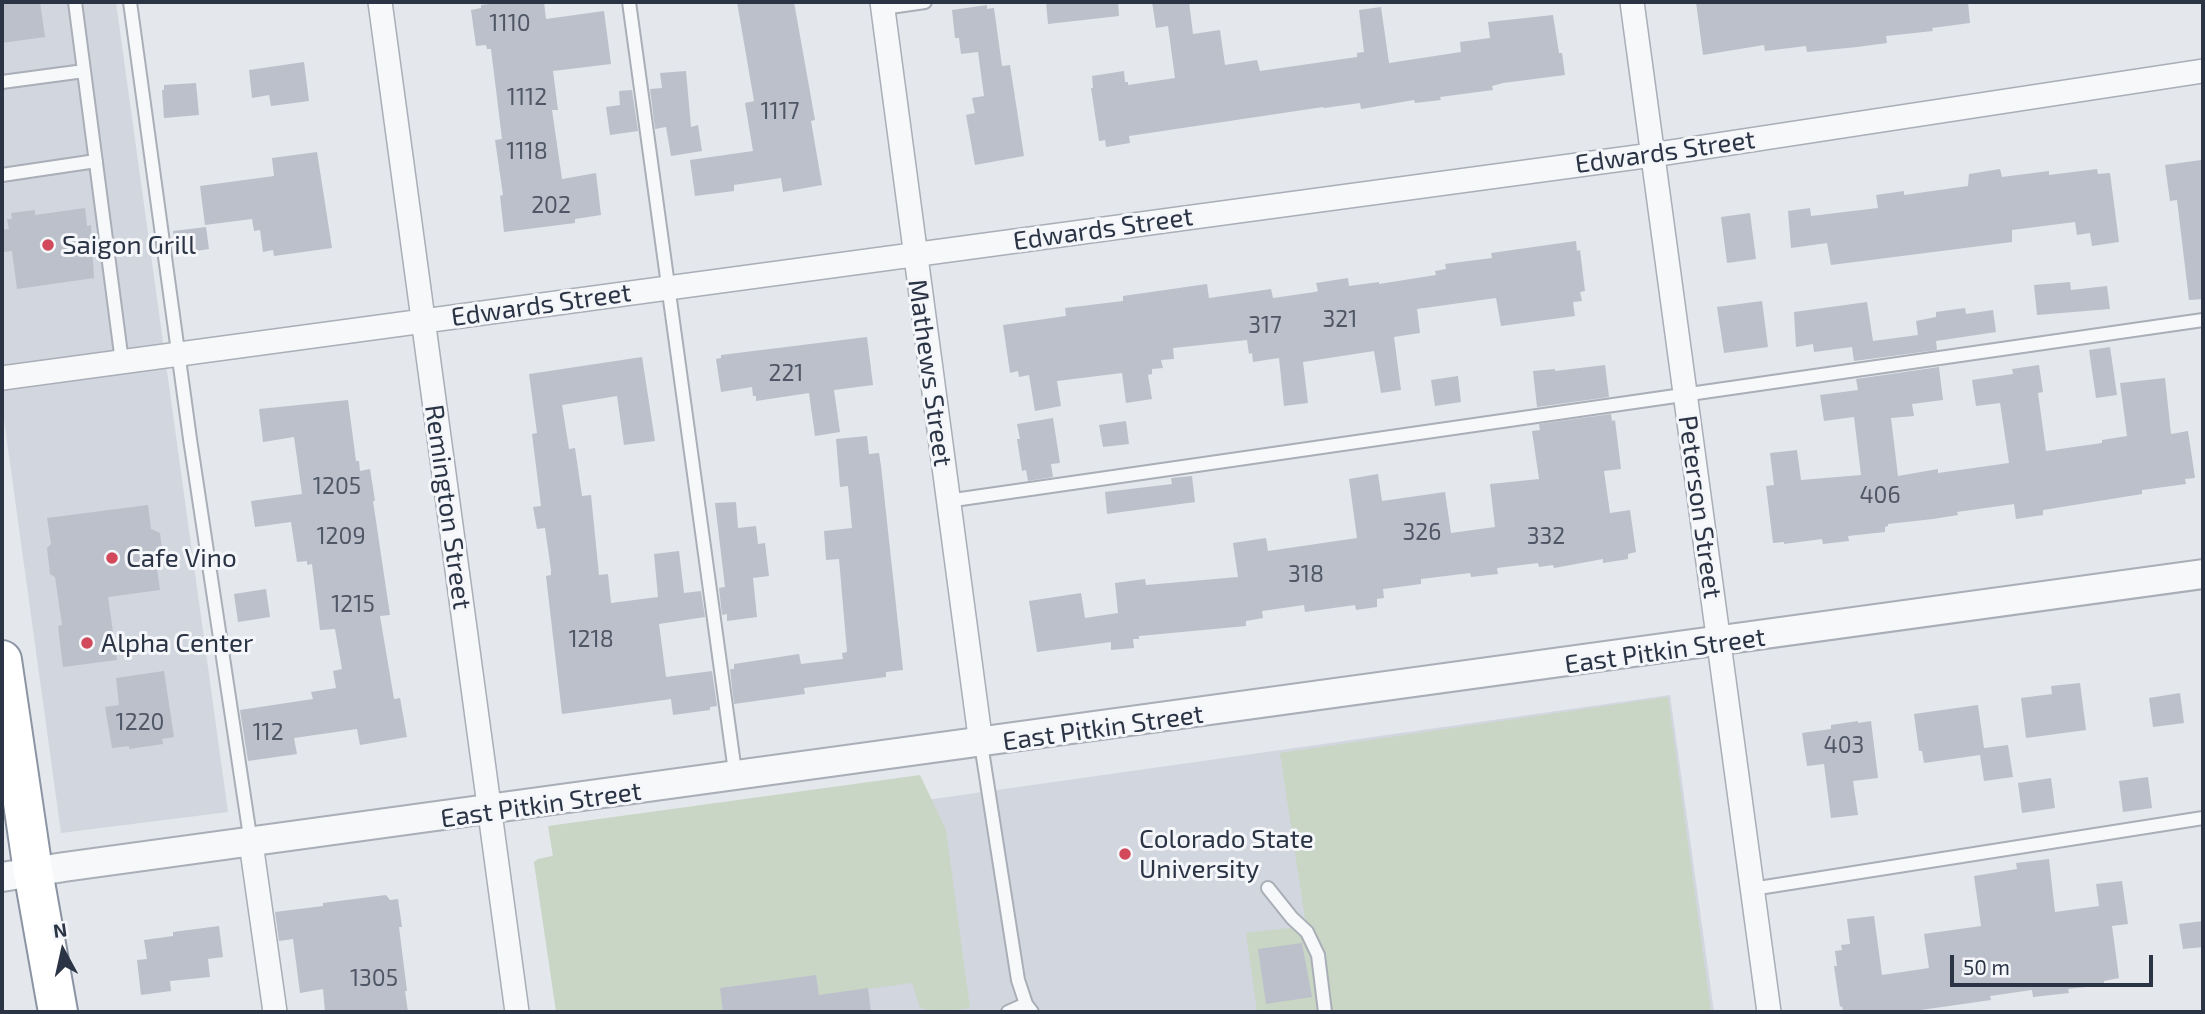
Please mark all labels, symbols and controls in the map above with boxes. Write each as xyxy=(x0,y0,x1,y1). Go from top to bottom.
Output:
house number: 1110 xyxy=(489,9,531,37)
house number: 1112 xyxy=(507,83,547,111)
house number: 1117 xyxy=(760,97,800,125)
street label: Edwards Street xyxy=(1573,124,1757,180)
house number: 1118 xyxy=(506,137,548,165)
house number: 202 xyxy=(531,191,571,219)
street label: Edwards Street xyxy=(1011,201,1195,257)
place label: Saigon Grill xyxy=(62,229,196,261)
marker: Saigon Grill xyxy=(40,237,56,253)
street label: Edwards Street xyxy=(449,277,633,333)
street label: Mathews Street xyxy=(901,277,959,469)
house number: 321 xyxy=(1323,305,1357,333)
house number: 317 xyxy=(1248,311,1282,339)
house number: 221 xyxy=(768,359,804,387)
street label: Remington Street xyxy=(418,403,478,611)
street label: Peterson Street xyxy=(1672,413,1728,601)
house number: 1205 xyxy=(313,472,361,500)
house number: 406 xyxy=(1859,481,1901,509)
house number: 326 xyxy=(1403,518,1441,546)
house number: 1209 xyxy=(316,522,366,550)
house number: 332 xyxy=(1527,522,1565,550)
place label: Cafe Vino xyxy=(126,542,237,574)
marker: Cafe Vino xyxy=(104,550,120,566)
house number: 318 xyxy=(1288,560,1324,588)
house number: 1215 xyxy=(331,590,375,618)
street label: East Pitkin Street xyxy=(1563,621,1767,681)
house number: 1218 xyxy=(568,625,614,653)
place label: Alpha Center xyxy=(101,627,253,659)
marker: Alpha Center xyxy=(79,635,95,651)
street label: East Pitkin Street xyxy=(1001,698,1205,758)
house number: 1220 xyxy=(116,708,164,736)
house number: 112 xyxy=(252,718,284,746)
house number: 403 xyxy=(1824,731,1864,759)
street label: East Pitkin Street xyxy=(439,775,643,835)
place label: Colorado State University xyxy=(1139,823,1314,884)
marker: Colorado State University xyxy=(1117,846,1133,862)
north arrow xyxy=(28,916,98,986)
text: N xyxy=(52,917,68,942)
scale bar xyxy=(1953,940,2156,984)
text: 50 m xyxy=(1963,954,2010,979)
house number: 1305 xyxy=(350,964,398,992)

